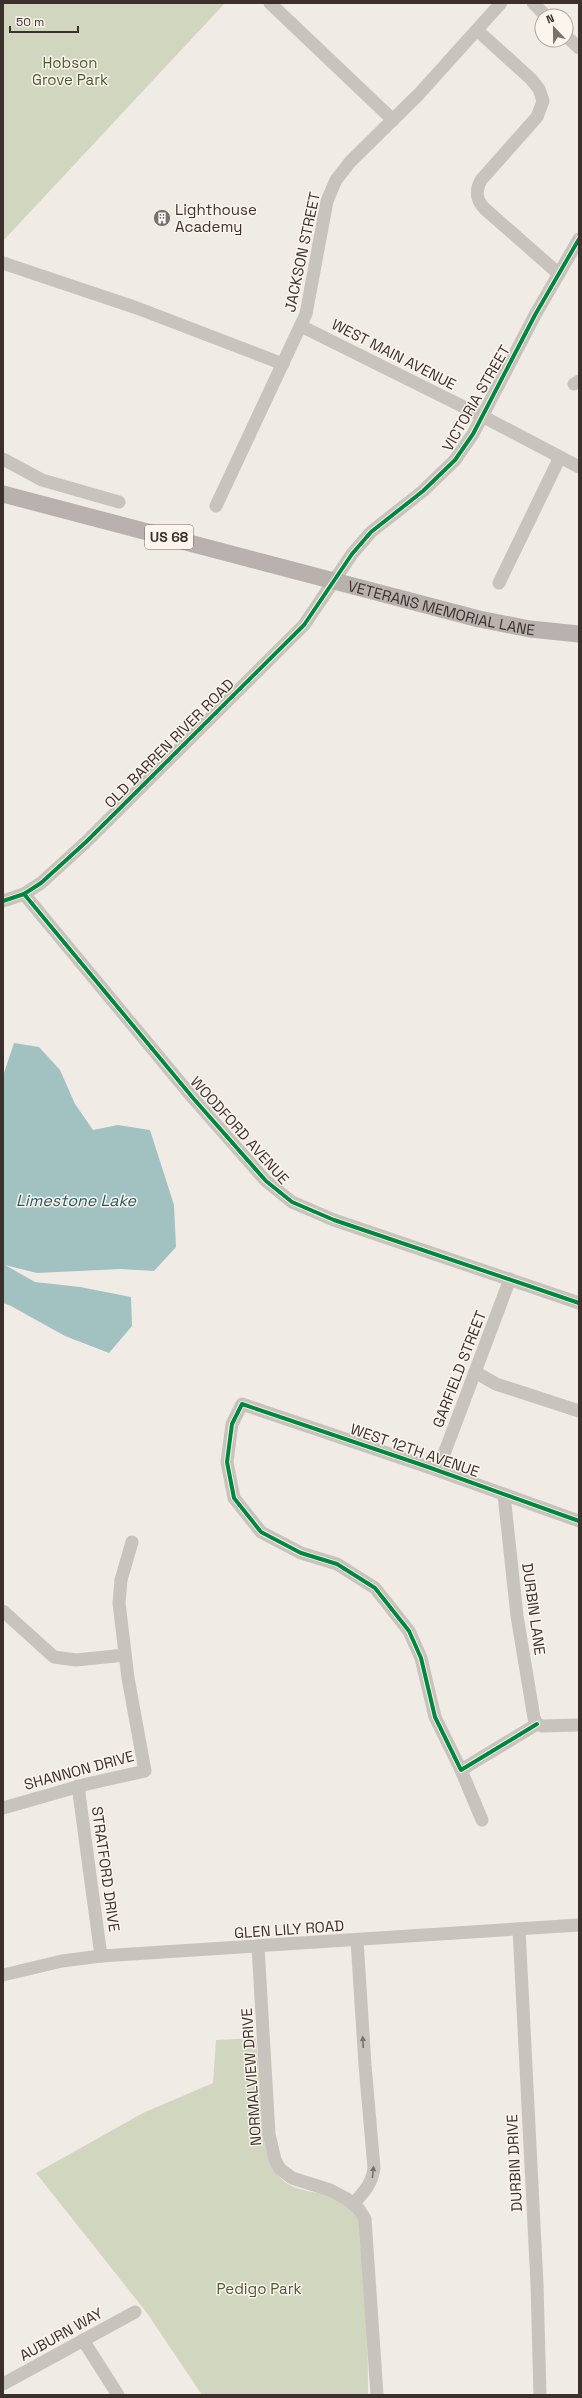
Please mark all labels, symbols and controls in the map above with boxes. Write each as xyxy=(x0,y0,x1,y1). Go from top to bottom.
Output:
scale bar xyxy=(10,8,78,34)
north arrow xyxy=(534,8,574,48)
text: N xyxy=(544,11,556,27)
text: 50 m xyxy=(16,14,44,30)
park label: Hobson Grove Park xyxy=(32,53,108,89)
street label: JACKSON STREET xyxy=(280,190,324,314)
place label: Lighthouse Academy xyxy=(175,200,257,236)
building icon: Lighthouse Academy xyxy=(152,208,172,228)
street label: WEST MAIN AVENUE xyxy=(329,314,459,394)
street label: VICTORIA STREET xyxy=(438,341,514,455)
road number: US 68 xyxy=(145,525,193,549)
street label: VETERANS MEMORIAL LANE xyxy=(346,576,536,639)
street label: OLD BARREN RIVER ROAD xyxy=(100,674,238,812)
street label: WOODFORD AVENUE xyxy=(187,1072,293,1188)
water label: Limestone Lake xyxy=(16,1190,137,1211)
street label: GARFIELD STREET xyxy=(428,1308,490,1430)
street label: WEST 12TH AVENUE xyxy=(348,1419,482,1481)
street label: DURBIN LANE xyxy=(518,1562,550,1656)
street label: SHANNON DRIVE xyxy=(22,1746,136,1794)
street label: STRATFORD DRIVE xyxy=(88,1805,124,1933)
street label: GLEN LILY ROAD xyxy=(233,1916,345,1942)
street label: NORMALVIEW DRIVE xyxy=(237,2008,265,2146)
one-way arrow xyxy=(360,2036,367,2048)
street label: DURBIN DRIVE xyxy=(502,2114,526,2212)
one-way arrow xyxy=(370,2166,377,2178)
park label: Pedigo Park xyxy=(217,2279,301,2298)
street label: AUBURN WAY xyxy=(16,2303,106,2365)

